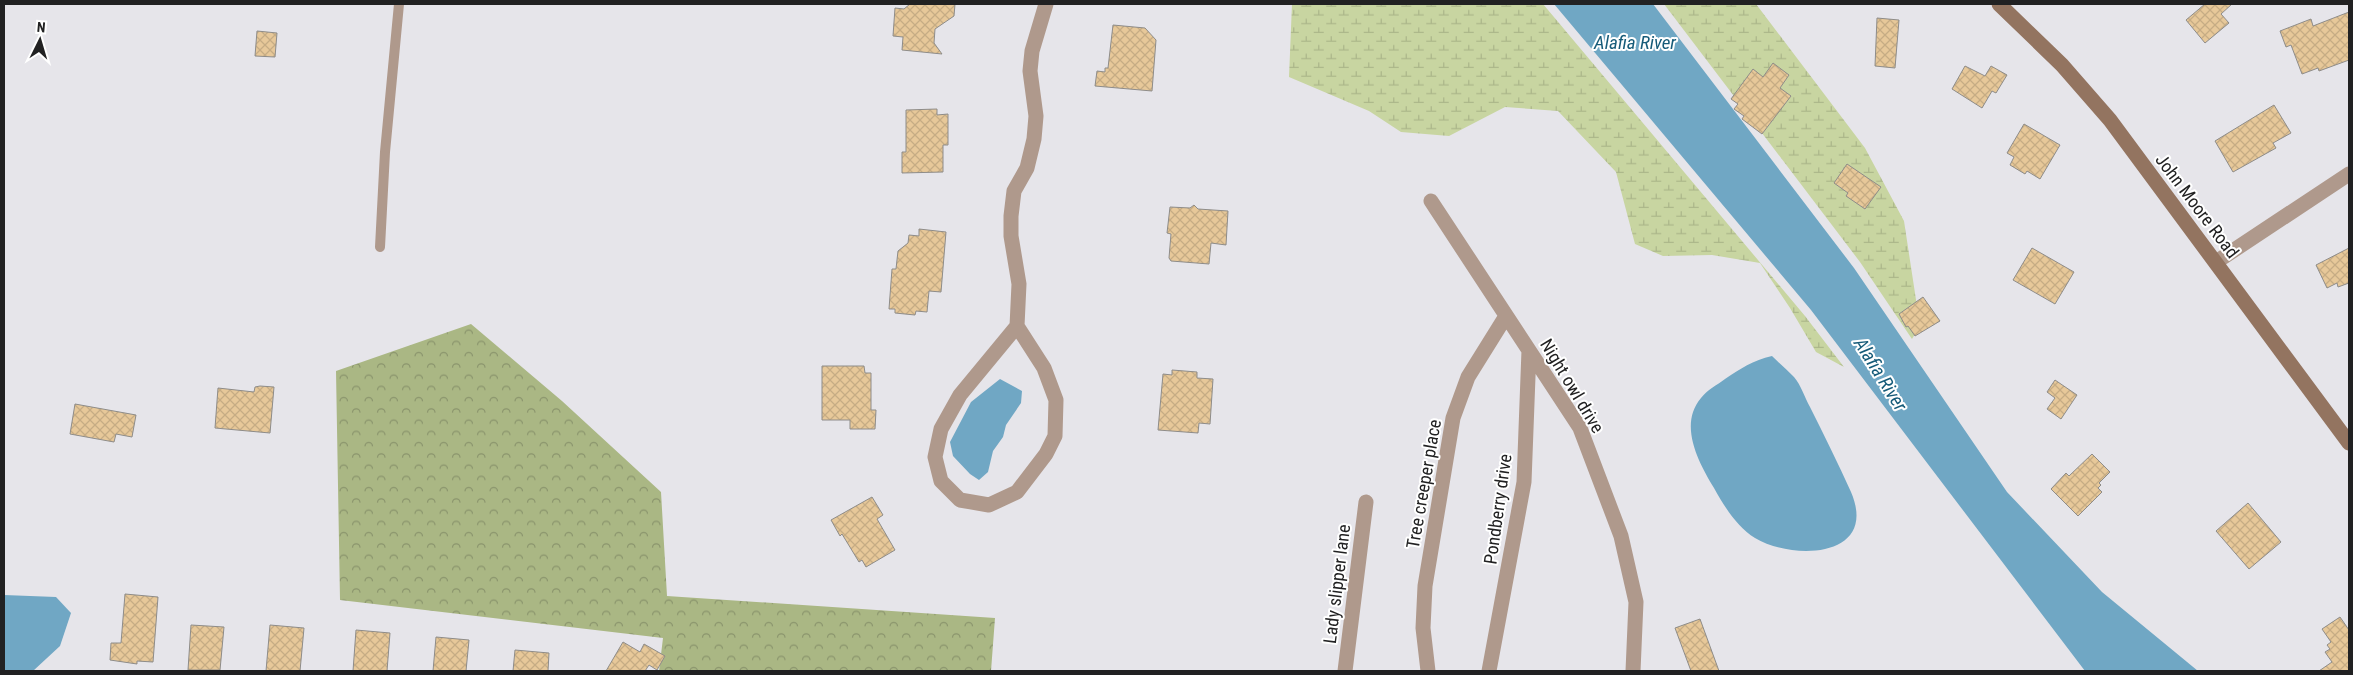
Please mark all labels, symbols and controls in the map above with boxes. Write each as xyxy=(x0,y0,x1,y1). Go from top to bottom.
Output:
north arrow xyxy=(15,15,65,65)
text: N xyxy=(36,19,46,35)
water label: Alafia River xyxy=(1593,31,1676,54)
street label: John Moore Road xyxy=(2151,149,2243,262)
water label: Alafia River xyxy=(1849,333,1912,415)
street label: Night owl drive xyxy=(1536,335,1609,437)
street label: Tree creeper place xyxy=(1402,418,1445,550)
street label: Pondberry drive xyxy=(1479,452,1516,565)
street label: Lady slipper lane xyxy=(1319,523,1354,645)

